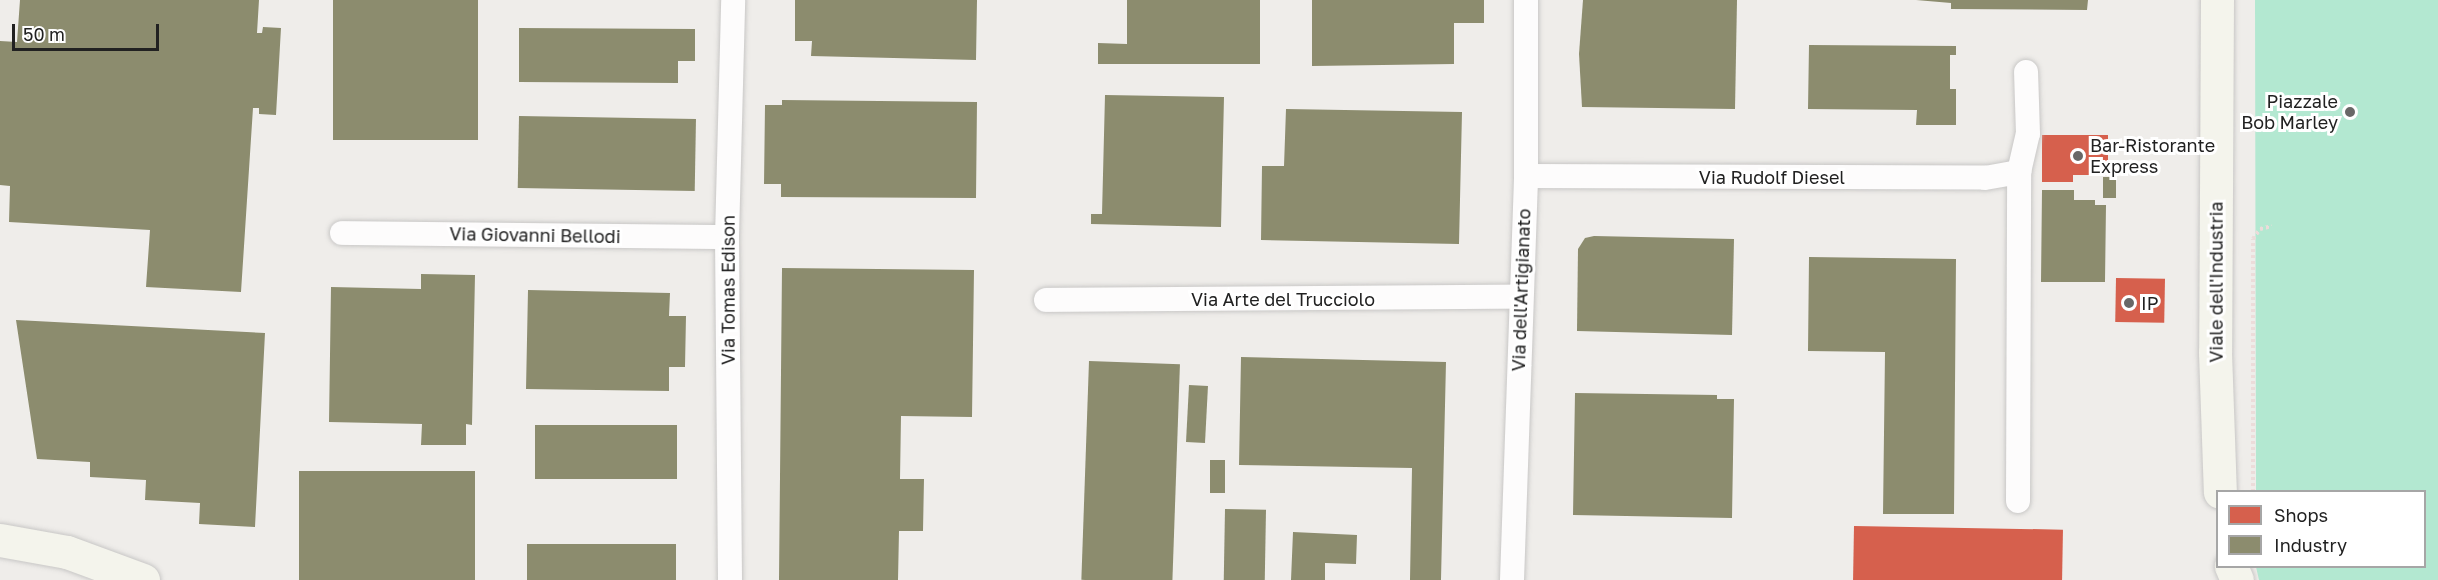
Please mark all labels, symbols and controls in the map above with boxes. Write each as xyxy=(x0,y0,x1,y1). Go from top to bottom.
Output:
scale bar xyxy=(15,12,162,50)
text: 50 m xyxy=(23,23,65,45)
place label: Piazzale Bob Marley xyxy=(2241,91,2338,134)
marker: Piazzale Bob Marley xyxy=(2343,105,2357,119)
place label: Bar-Ristorante Express xyxy=(2090,135,2215,178)
marker: Bar-Ristorante Express xyxy=(2071,149,2085,163)
street label: Via Rudolf Diesel xyxy=(1699,166,1845,188)
street label: Viale dell'Industria xyxy=(2205,201,2227,363)
street label: Via dell'Artigianato xyxy=(1507,208,1535,372)
street label: Via Tomas Edison xyxy=(717,215,739,365)
street label: Via Giovanni Bellodi xyxy=(449,223,621,247)
street label: Via Arte del Trucciolo xyxy=(1191,288,1375,310)
place label: IP xyxy=(2141,292,2158,314)
marker: IP xyxy=(2122,296,2136,310)
legend xyxy=(2216,490,2426,568)
text: Shops xyxy=(2274,504,2328,526)
text: Industry xyxy=(2274,534,2347,556)

